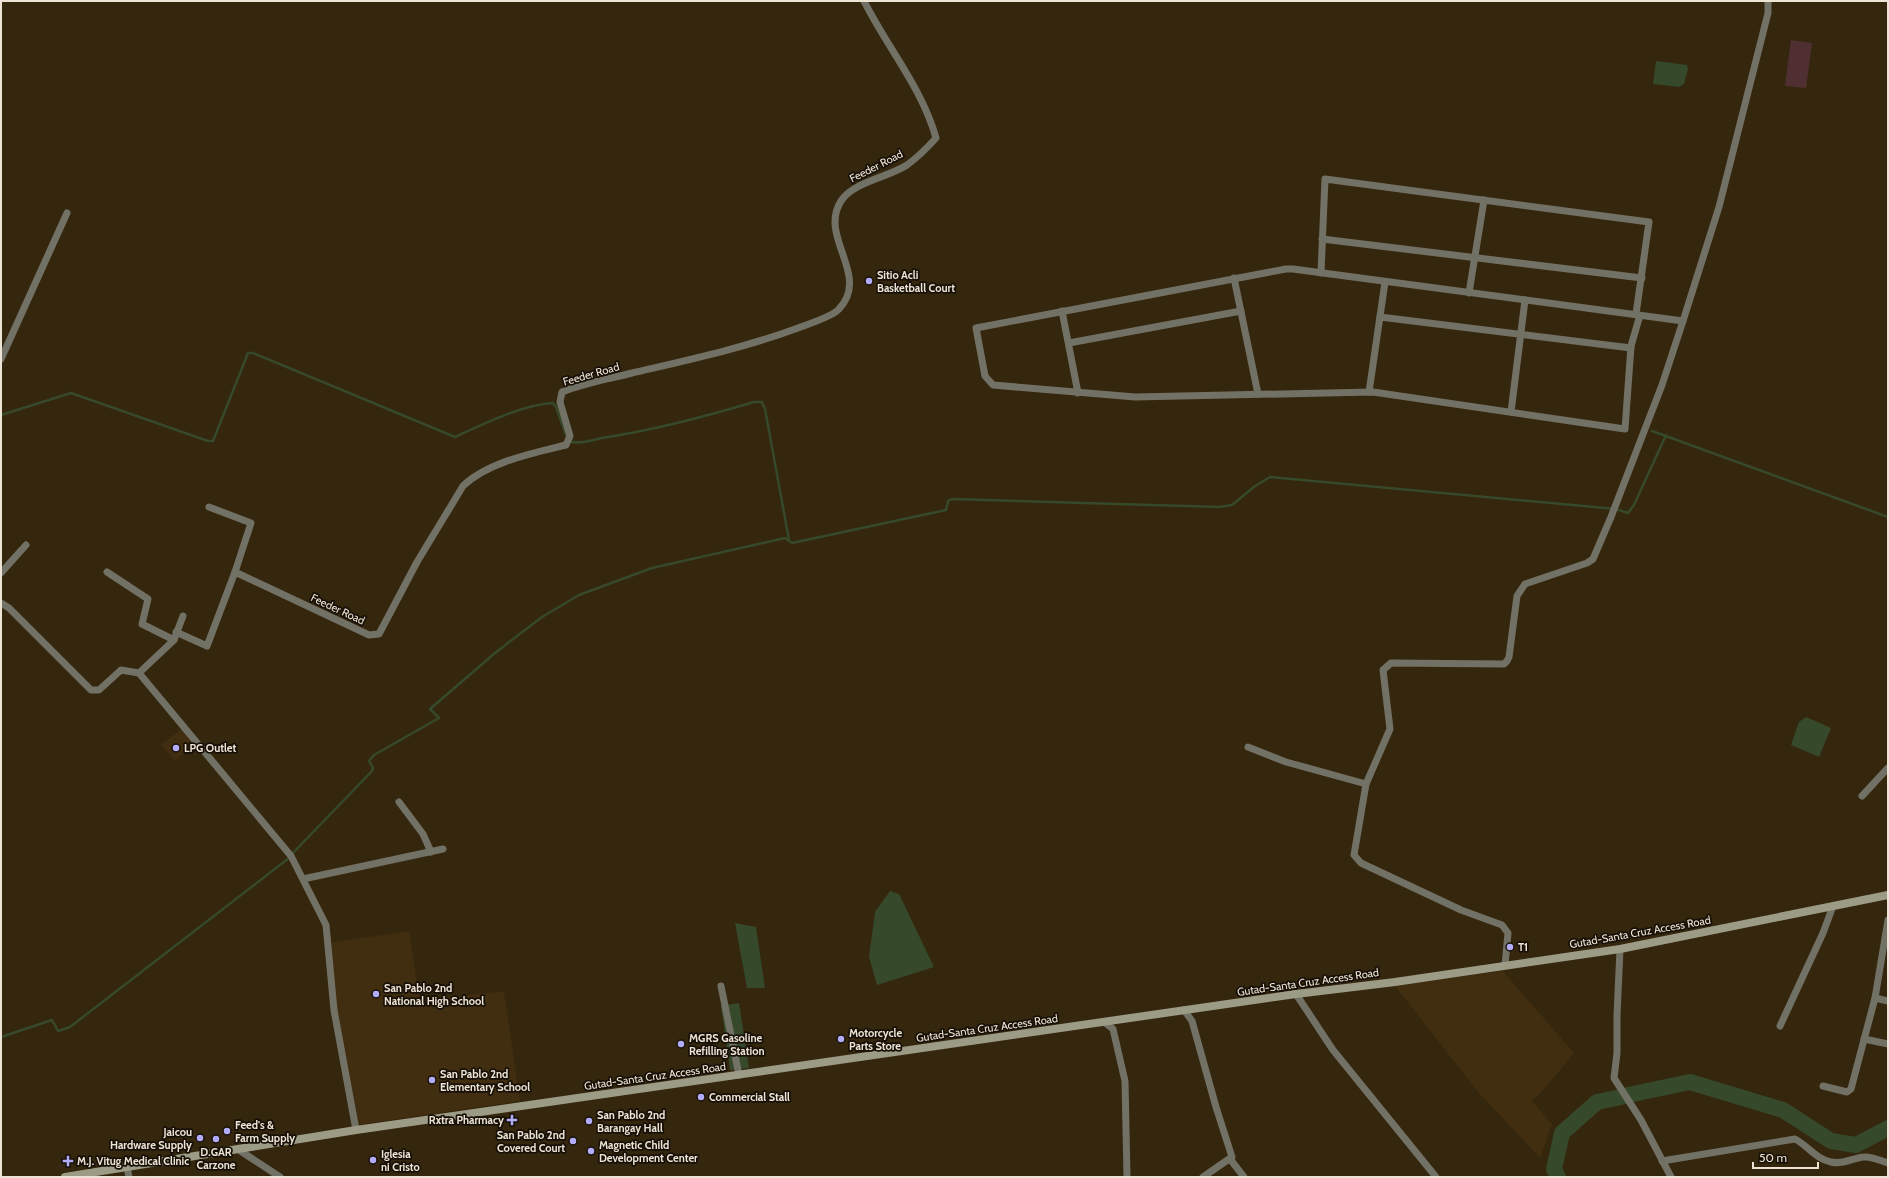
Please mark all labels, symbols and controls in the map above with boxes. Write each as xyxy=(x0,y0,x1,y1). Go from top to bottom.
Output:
street label: Feeder Road xyxy=(847,147,905,185)
place label: Sitio Acli Basketball Court xyxy=(877,268,955,295)
marker: Sitio Acli Basketball Court xyxy=(864,276,874,286)
street label: Feeder Road xyxy=(561,359,621,389)
street label: Feeder Road xyxy=(309,590,367,628)
place label: LPG Outlet xyxy=(184,741,236,755)
marker: LPG Outlet xyxy=(171,743,181,753)
street label: Gutad-Santa Cruz Access Road xyxy=(1568,913,1712,951)
place label: T1 xyxy=(1518,940,1528,954)
marker: T1 xyxy=(1505,942,1515,952)
street label: Gutad-Santa Cruz Access Road xyxy=(1236,965,1380,999)
place label: San Pablo 2nd National High School xyxy=(384,981,484,1008)
marker: San Pablo 2nd National High School xyxy=(371,989,381,999)
street label: Gutad-Santa Cruz Access Road xyxy=(915,1011,1059,1045)
place label: Motorcycle Parts Store xyxy=(849,1026,902,1053)
place label: MGRS Gasoline Refilling Station xyxy=(689,1031,765,1058)
marker: Motorcycle Parts Store xyxy=(836,1034,846,1044)
marker: MGRS Gasoline Refilling Station xyxy=(676,1039,686,1049)
street label: Gutad-Santa Cruz Access Road xyxy=(583,1059,727,1093)
place label: San Pablo 2nd Elementary School xyxy=(440,1067,530,1094)
marker: San Pablo 2nd Elementary School xyxy=(427,1075,437,1085)
place label: Commercial Stall xyxy=(709,1090,790,1104)
marker: Commercial Stall xyxy=(696,1092,706,1102)
place label: San Pablo 2nd Barangay Hall xyxy=(597,1108,665,1135)
place label: Rxtra Pharmacy xyxy=(429,1113,504,1127)
marker: Rxtra Pharmacy xyxy=(507,1115,517,1125)
marker: San Pablo 2nd Barangay Hall xyxy=(584,1116,594,1126)
place label: Feed's & Farm Supply xyxy=(235,1118,295,1145)
place label: Jaicou Hardware Supply xyxy=(110,1125,192,1152)
marker: Feed's & Farm Supply xyxy=(222,1126,232,1136)
place label: San Pablo 2nd Covered Court xyxy=(497,1128,565,1155)
marker: Jaicou Hardware Supply xyxy=(195,1133,205,1143)
marker: D.GAR Carzone xyxy=(211,1134,221,1144)
marker: San Pablo 2nd Covered Court xyxy=(568,1136,578,1146)
place label: Magnetic Child Development Center xyxy=(599,1138,698,1165)
scale bar xyxy=(1753,1144,1818,1170)
place label: D.GAR Carzone xyxy=(197,1145,236,1172)
marker: Magnetic Child Development Center xyxy=(586,1146,596,1156)
place label: Iglesia ni Cristo xyxy=(381,1147,420,1174)
text: 50 m xyxy=(1759,1150,1787,1165)
place label: M.J. Vitug Medical Clinic xyxy=(77,1154,189,1168)
marker: M.J. Vitug Medical Clinic xyxy=(62,1155,74,1167)
marker: Iglesia ni Cristo xyxy=(368,1155,378,1165)

